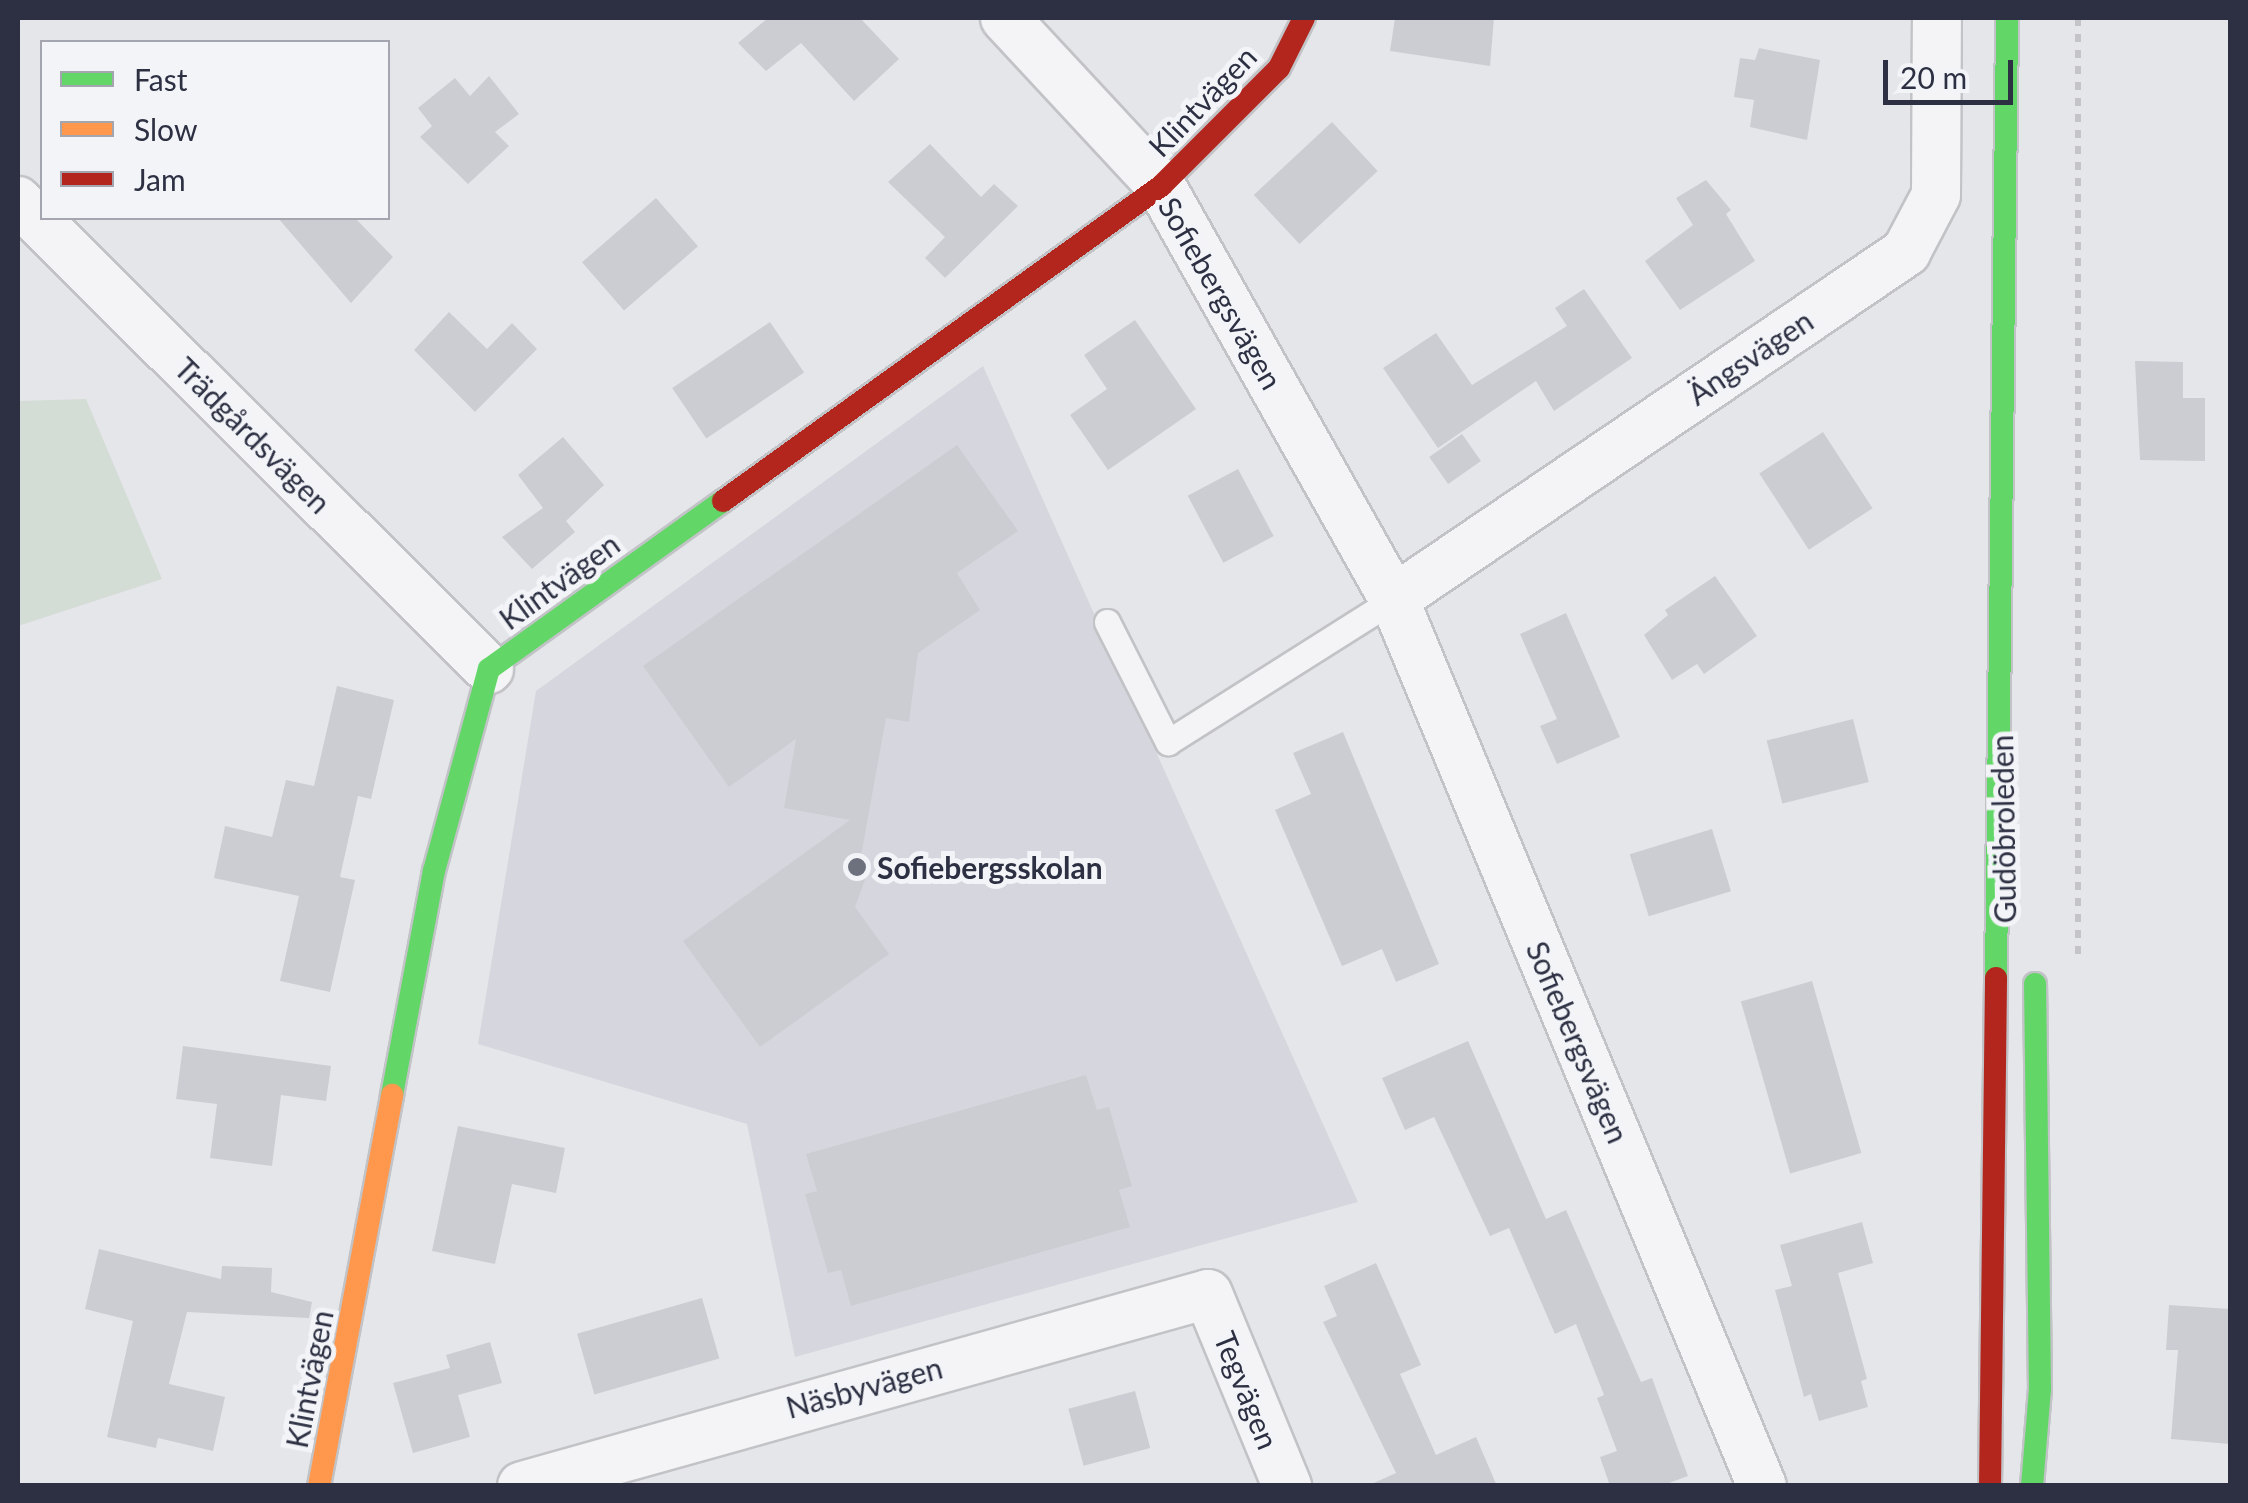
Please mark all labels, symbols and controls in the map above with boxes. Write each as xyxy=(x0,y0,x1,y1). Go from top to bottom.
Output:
street label: Klintvägen xyxy=(1141,38,1263,164)
legend xyxy=(40,40,390,220)
scale bar xyxy=(1888,40,2018,102)
text: 20 m xyxy=(1900,59,1967,95)
text: Fast xyxy=(134,61,188,97)
text: Slow xyxy=(134,111,197,147)
text: Jam xyxy=(134,161,186,197)
street label: Sofiebergsvägen xyxy=(1152,191,1290,395)
street label: Ängsvägen xyxy=(1681,302,1819,412)
street label: Trädgårdsvägen xyxy=(168,350,338,520)
street label: Klintvägen xyxy=(492,525,626,637)
street label: Gudöbroleden xyxy=(1983,734,2023,924)
place label: Sofiebergsskolan xyxy=(877,849,1103,885)
marker: Sofiebergsskolan xyxy=(846,856,868,878)
street label: Sofiebergsvägen xyxy=(1519,936,1637,1148)
street label: Klintvägen xyxy=(278,1307,340,1451)
street label: Tegvägen xyxy=(1207,1326,1287,1454)
street label: Näsbyvägen xyxy=(782,1349,946,1425)

